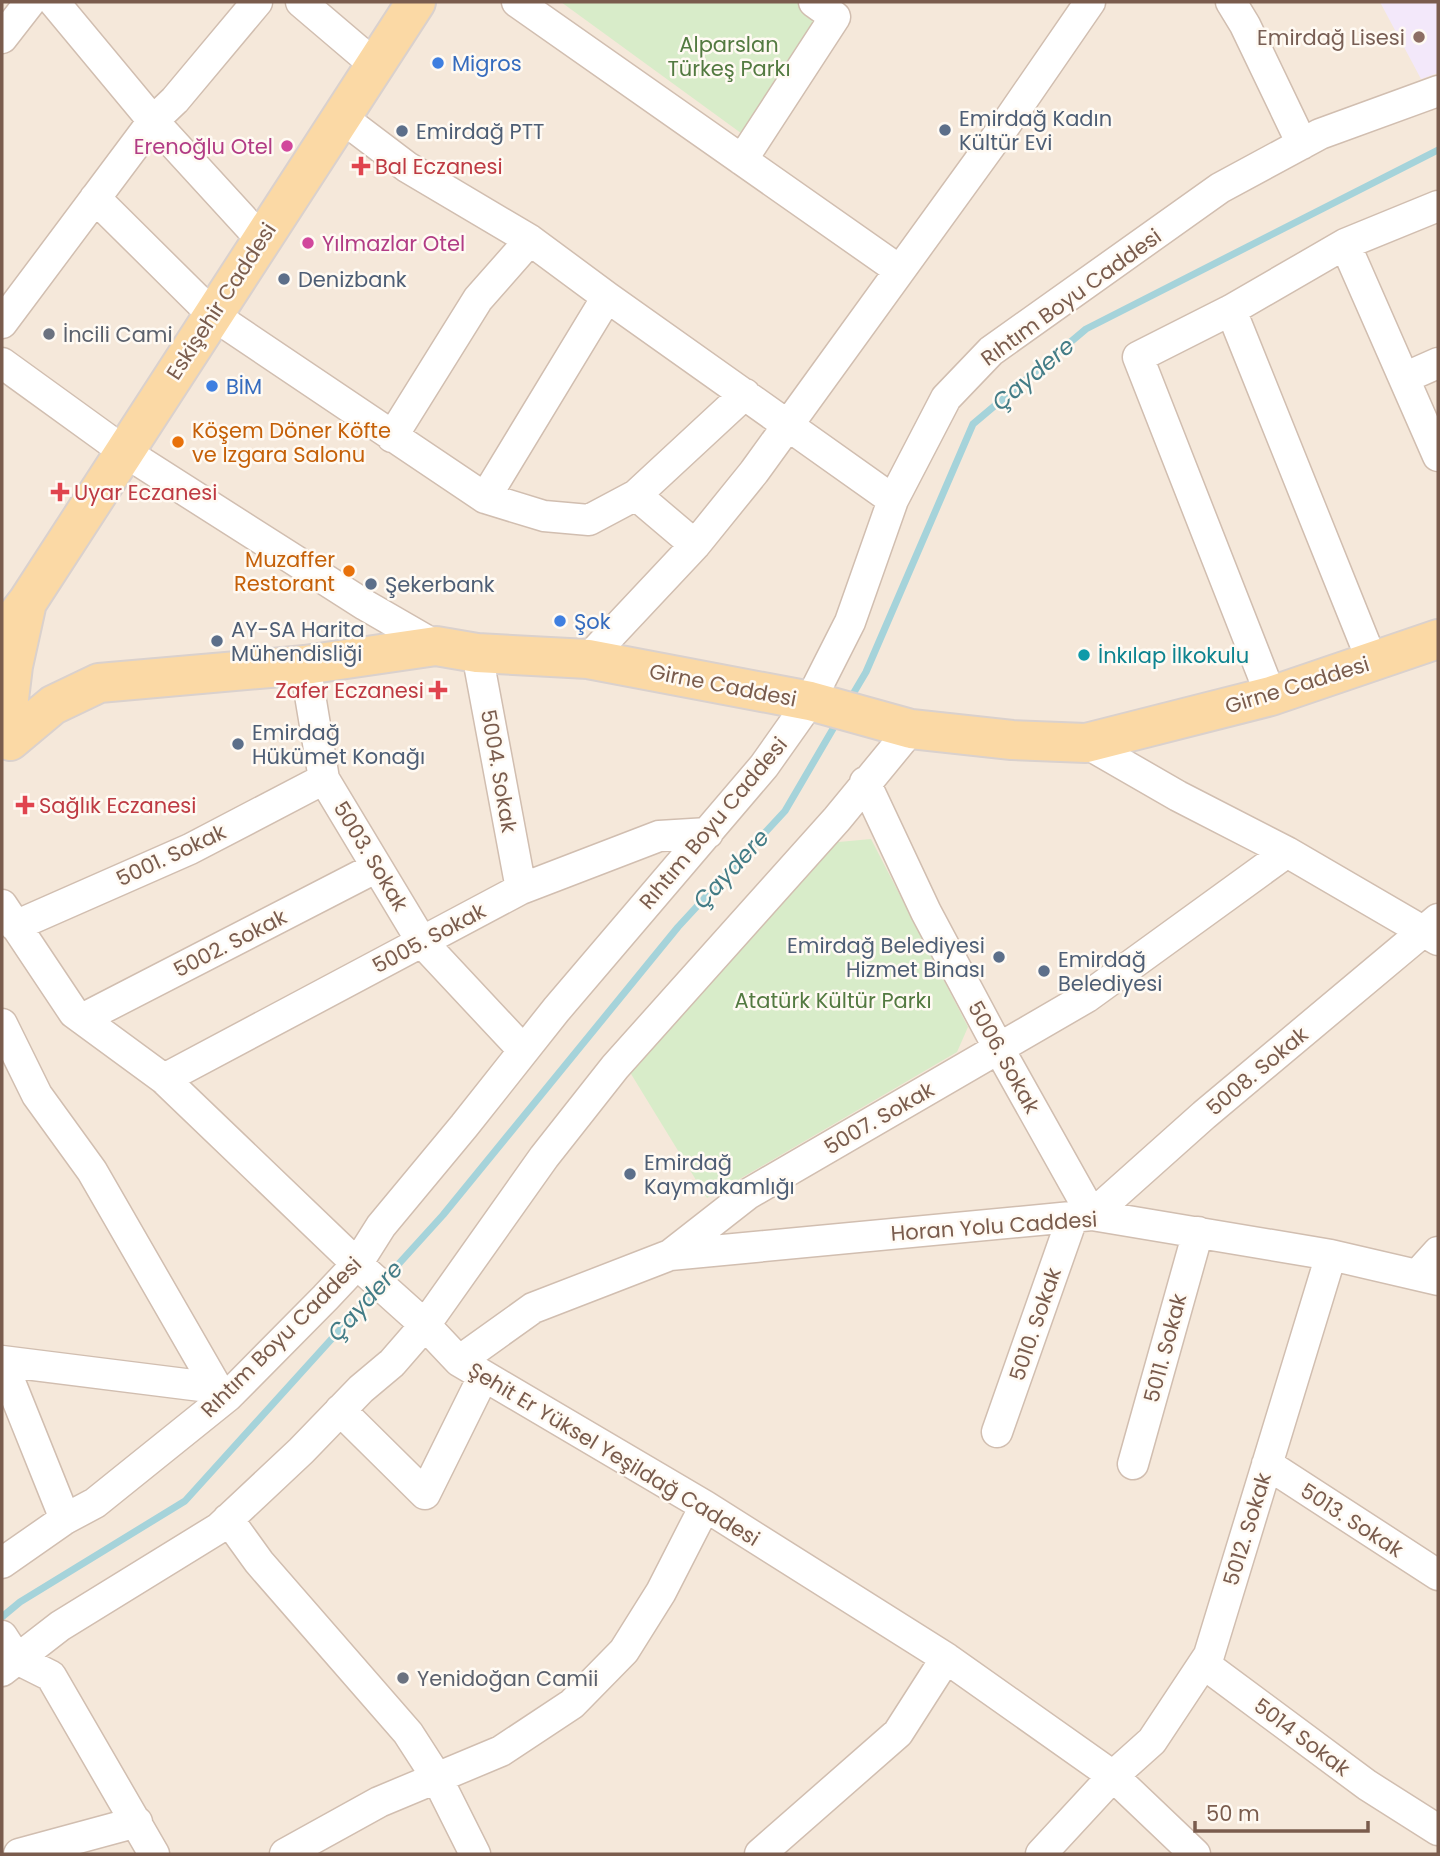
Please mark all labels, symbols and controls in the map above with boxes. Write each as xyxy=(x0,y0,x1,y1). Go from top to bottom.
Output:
place label: Emirdağ Lisesi xyxy=(1257,23,1405,52)
marker: Emirdağ Lisesi xyxy=(1411,29,1427,45)
park label: Alparslan Türkeş Parkı xyxy=(667,30,791,83)
place label: Migros xyxy=(452,49,522,78)
marker: Migros xyxy=(430,55,446,71)
place label: Emirdağ Kadın Kültür Evi xyxy=(959,104,1112,157)
place label: Emirdağ PTT xyxy=(416,117,544,146)
marker: Emirdağ Kadın Kültür Evi xyxy=(937,122,953,138)
marker: Emirdağ PTT xyxy=(394,123,410,139)
place label: Erenoğlu Otel xyxy=(134,132,273,161)
marker: Erenoğlu Otel xyxy=(279,138,295,154)
place label: Bal Eczanesi xyxy=(375,152,503,181)
marker: Bal Eczanesi xyxy=(353,158,369,174)
street label: Eskişehir Caddesi xyxy=(159,217,283,385)
street label: Rıhtım Boyu Caddesi xyxy=(975,222,1167,372)
place label: Yılmazlar Otel xyxy=(322,229,465,258)
marker: Yılmazlar Otel xyxy=(300,235,316,251)
place label: Denizbank xyxy=(298,265,407,294)
marker: Denizbank xyxy=(276,271,292,287)
place label: İncili Cami xyxy=(63,320,173,349)
marker: İncili Cami xyxy=(41,326,57,342)
water label: Çaydere xyxy=(985,330,1081,418)
place label: BİM xyxy=(226,372,262,401)
marker: BİM xyxy=(204,378,220,394)
place label: Köşem Döner Köfte ve Izgara Salonu xyxy=(192,416,391,469)
marker: Köşem Döner Köfte ve Izgara Salonu xyxy=(170,434,186,450)
place label: Uyar Eczanesi xyxy=(74,478,218,507)
marker: Uyar Eczanesi xyxy=(52,484,68,500)
place label: Muzaffer Restorant xyxy=(234,545,335,598)
marker: Muzaffer Restorant xyxy=(341,563,357,579)
place label: Şekerbank xyxy=(385,570,495,599)
marker: Şekerbank xyxy=(363,576,379,592)
place label: Şok xyxy=(574,607,611,636)
marker: Şok xyxy=(552,613,568,629)
place label: AY-SA Harita Mühendisliği xyxy=(231,615,365,668)
marker: AY-SA Harita Mühendisliği xyxy=(209,633,225,649)
place label: İnkılap İlkokulu xyxy=(1098,641,1249,670)
marker: İnkılap İlkokulu xyxy=(1076,647,1092,663)
street label: Girne Caddesi xyxy=(1221,649,1373,721)
street label: Girne Caddesi xyxy=(647,657,799,713)
place label: Zafer Eczanesi xyxy=(275,676,424,705)
marker: Zafer Eczanesi xyxy=(430,682,446,698)
street label: 5004. Sokak xyxy=(474,707,524,835)
place label: Emirdağ Hükümet Konağı xyxy=(252,718,425,771)
street label: Rıhtım Boyu Caddesi xyxy=(632,731,794,915)
marker: Emirdağ Hükümet Konağı xyxy=(230,736,246,752)
place label: Sağlık Eczanesi xyxy=(39,791,196,820)
street label: 5003. Sokak xyxy=(327,796,415,917)
marker: Sağlık Eczanesi xyxy=(17,797,33,813)
street label: 5001. Sokak xyxy=(111,817,231,893)
water label: Çaydere xyxy=(686,822,776,916)
street label: 5005. Sokak xyxy=(367,896,491,980)
street label: 5002. Sokak xyxy=(169,902,292,984)
place label: Emirdağ Belediyesi Hizmet Binası xyxy=(787,931,985,984)
place label: Emirdağ Belediyesi xyxy=(1058,945,1162,998)
marker: Emirdağ Belediyesi Hizmet Binası xyxy=(991,949,1007,965)
marker: Emirdağ Belediyesi xyxy=(1036,963,1052,979)
park label: Atatürk Kültür Parkı xyxy=(734,986,932,1015)
street label: 5006. Sokak xyxy=(961,996,1047,1119)
street label: 5008. Sokak xyxy=(1200,1020,1314,1122)
street label: 5007. Sokak xyxy=(819,1075,940,1161)
place label: Emirdağ Kaymakamlığı xyxy=(644,1148,795,1201)
marker: Emirdağ Kaymakamlığı xyxy=(622,1166,638,1182)
street label: Horan Yolu Caddesi xyxy=(890,1204,1098,1248)
street label: Rıhtım Boyu Caddesi xyxy=(194,1250,368,1424)
water label: Çaydere xyxy=(320,1254,410,1348)
street label: 5010. Sokak xyxy=(1002,1263,1068,1384)
street label: 5011. Sokak xyxy=(1137,1290,1193,1406)
street label: Şehit Er Yüksel Yeşildağ Caddesi xyxy=(463,1355,765,1553)
street label: 5012. Sokak xyxy=(1216,1469,1278,1589)
street label: 5013. Sokak xyxy=(1295,1476,1409,1564)
place label: Yenidoğan Camii xyxy=(417,1664,598,1693)
marker: Yenidoğan Camii xyxy=(395,1670,411,1686)
street label: 5014 Sokak xyxy=(1248,1691,1356,1783)
scale bar xyxy=(1195,1790,1368,1834)
text: 50 m xyxy=(1206,1799,1260,1828)

